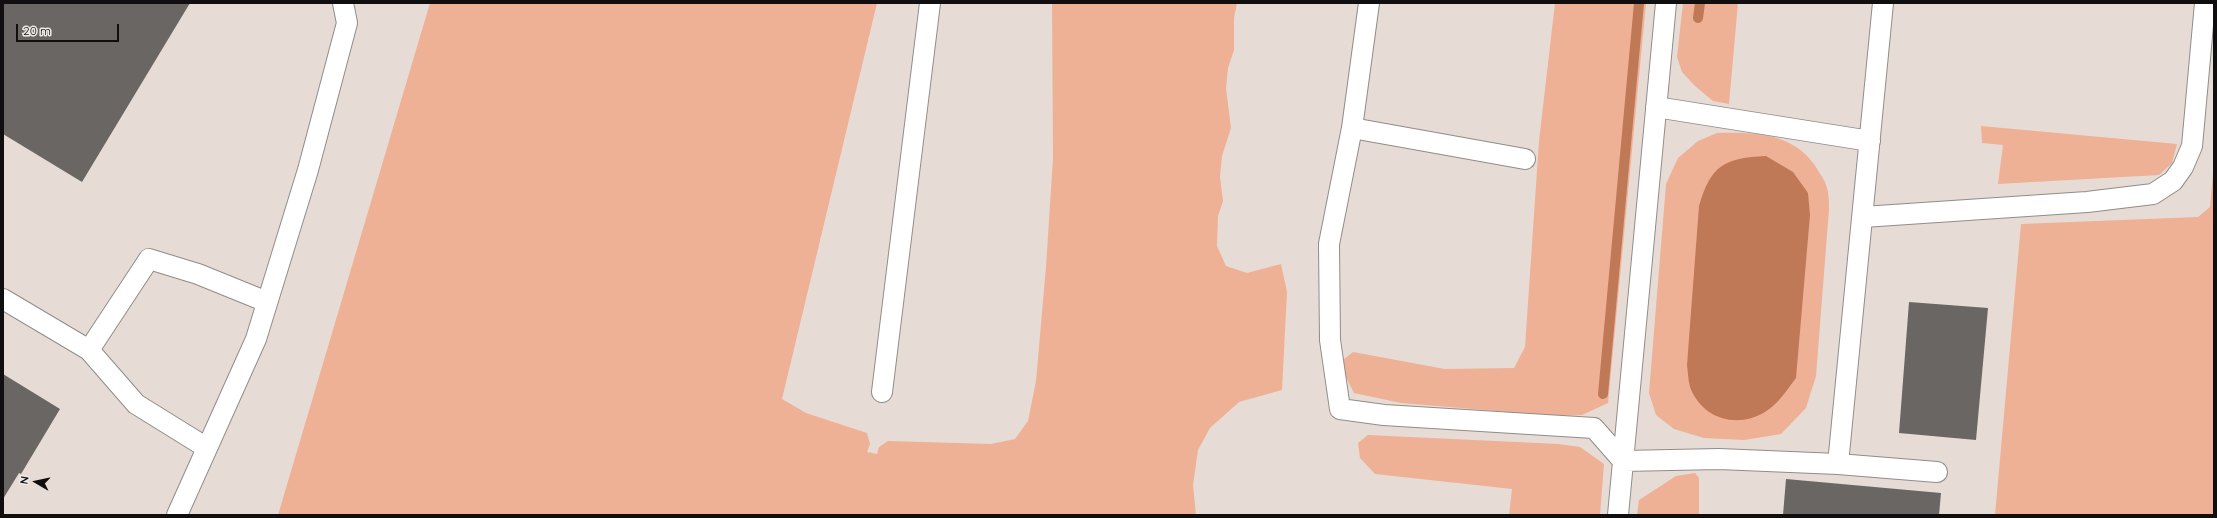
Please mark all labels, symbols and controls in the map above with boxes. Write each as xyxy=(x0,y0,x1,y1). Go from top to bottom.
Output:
scale bar xyxy=(18,16,121,42)
text: 20 m xyxy=(23,23,51,38)
north arrow xyxy=(16,462,56,502)
text: N xyxy=(17,475,32,485)

